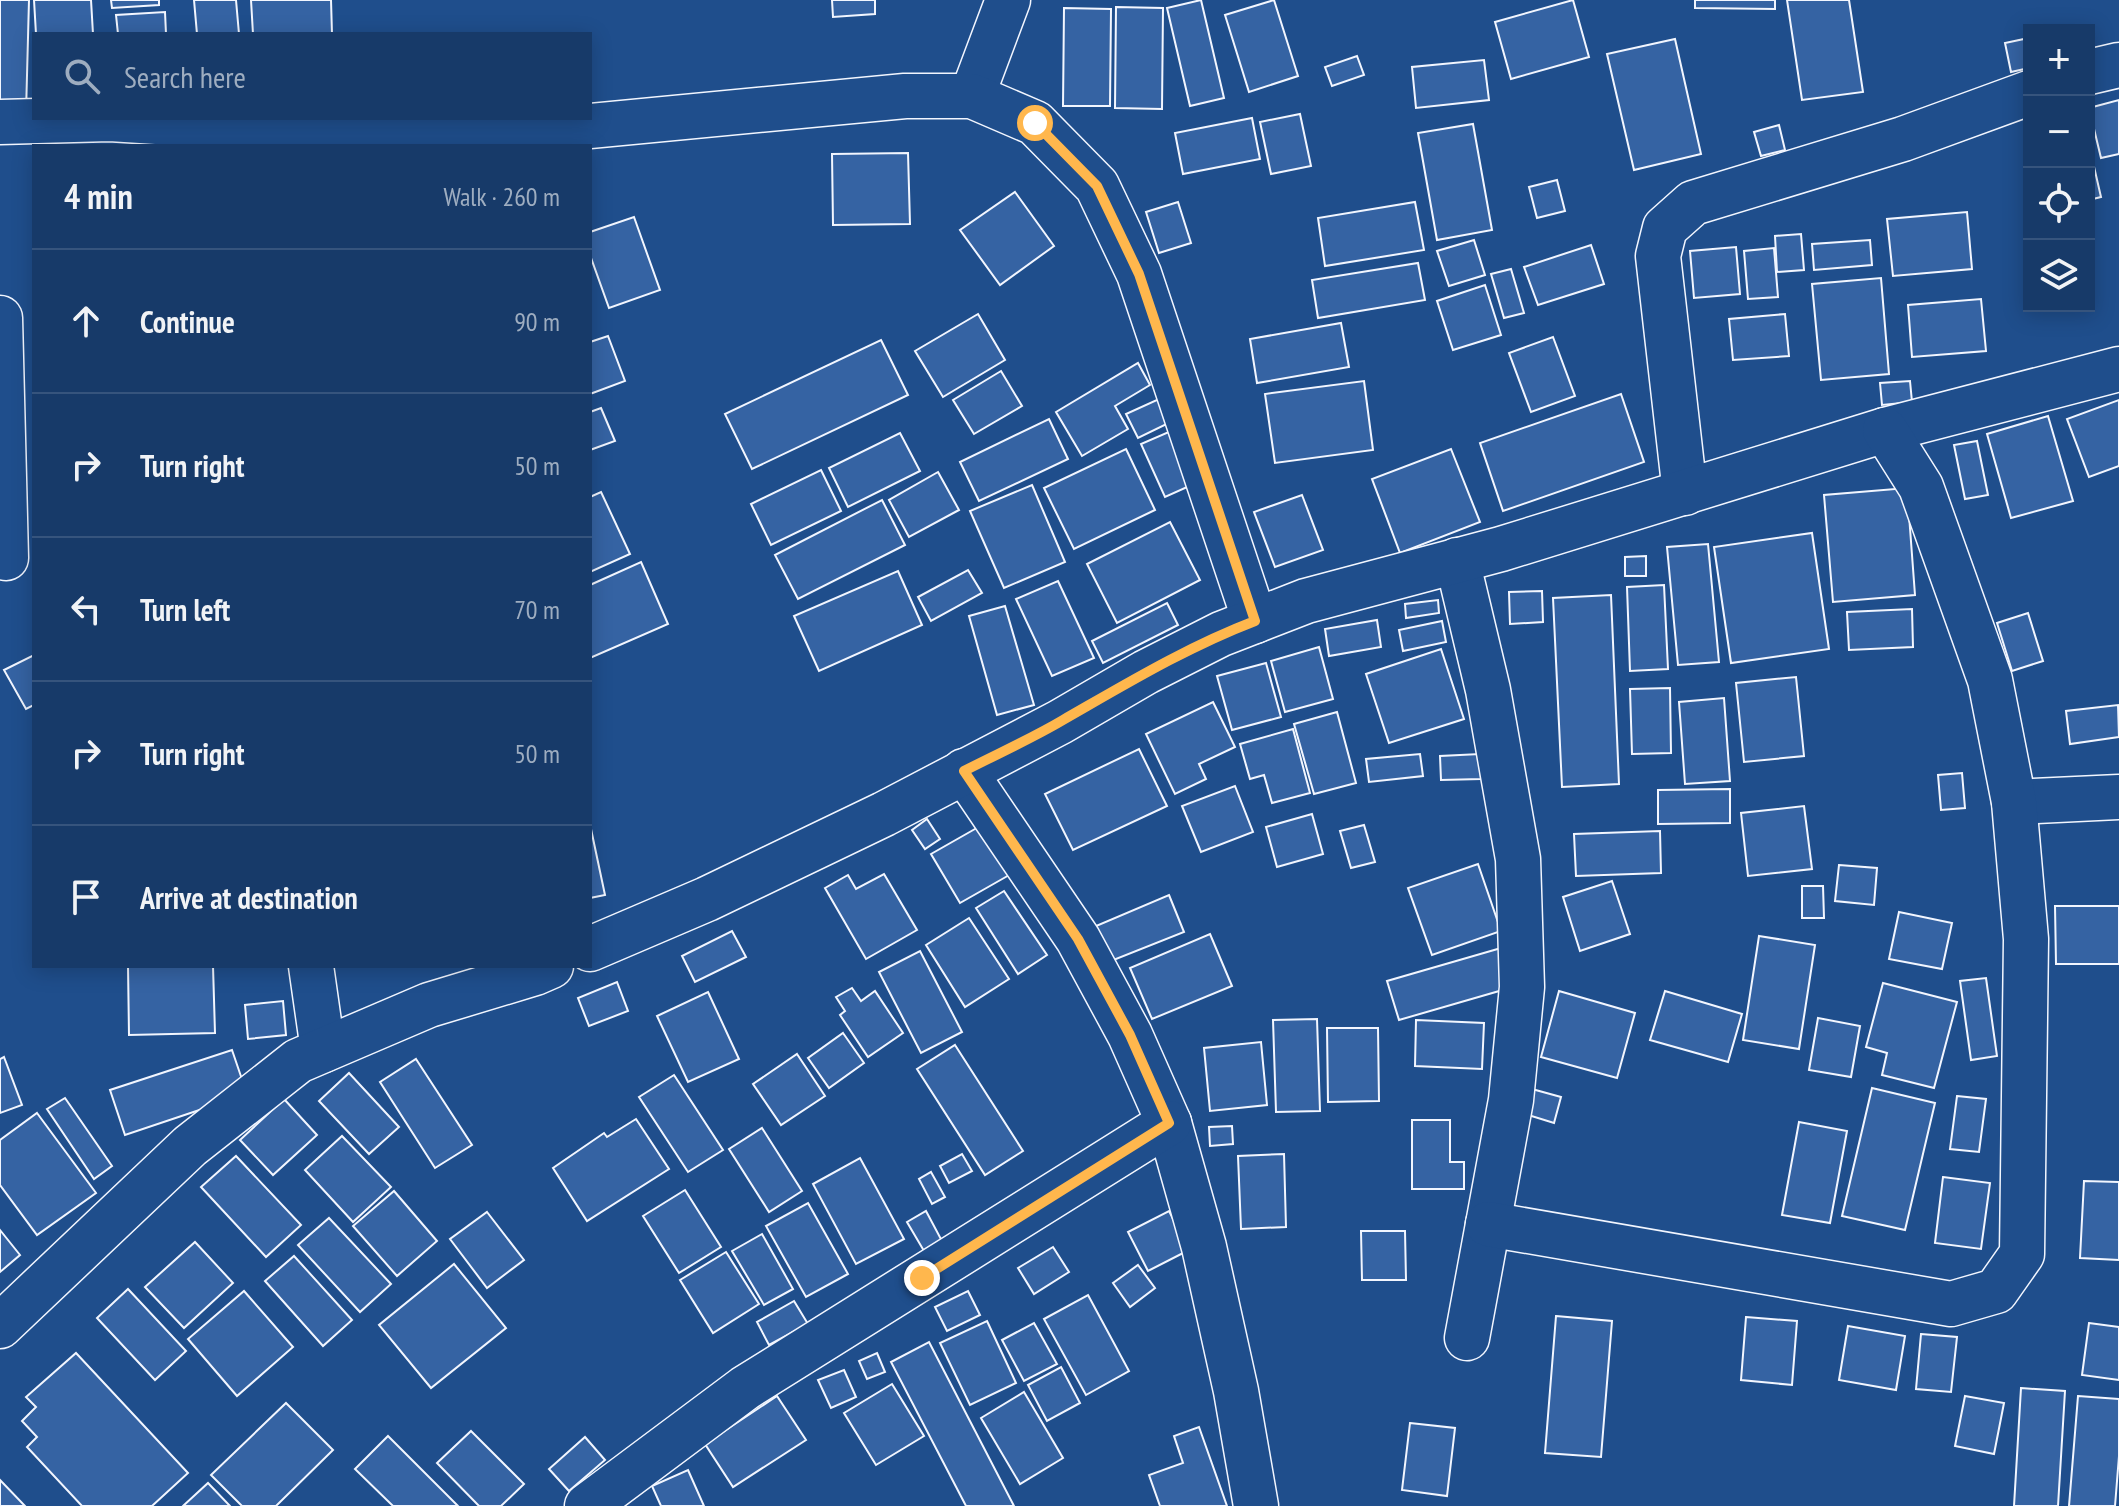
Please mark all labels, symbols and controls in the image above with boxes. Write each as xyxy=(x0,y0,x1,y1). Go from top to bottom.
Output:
map controls xyxy=(2023,24,2095,312)
button: + xyxy=(2023,24,2095,96)
search box xyxy=(32,32,592,120)
icon: search xyxy=(60,54,104,98)
text: Search here xyxy=(124,57,246,96)
button: − xyxy=(2023,96,2095,168)
route start xyxy=(1017,105,1053,141)
button: locate xyxy=(2023,168,2095,240)
text: 4 min xyxy=(64,174,133,218)
text: Walk · 260 m xyxy=(443,180,560,213)
button: layers xyxy=(2023,240,2095,312)
icon: ahead xyxy=(64,299,108,343)
text: Continue xyxy=(140,302,235,341)
text: 90 m xyxy=(514,305,560,338)
icon: right xyxy=(64,443,108,487)
text: Turn right xyxy=(140,446,244,485)
text: 50 m xyxy=(514,449,560,482)
icon: left xyxy=(64,587,108,631)
text: Turn left xyxy=(140,590,230,629)
text: 70 m xyxy=(514,593,560,626)
icon: right xyxy=(64,731,108,775)
text: Turn right xyxy=(140,734,244,773)
text: 50 m xyxy=(514,737,560,770)
icon: arrive xyxy=(64,875,108,919)
text: Arrive at destination xyxy=(140,878,358,917)
route end xyxy=(904,1260,940,1296)

